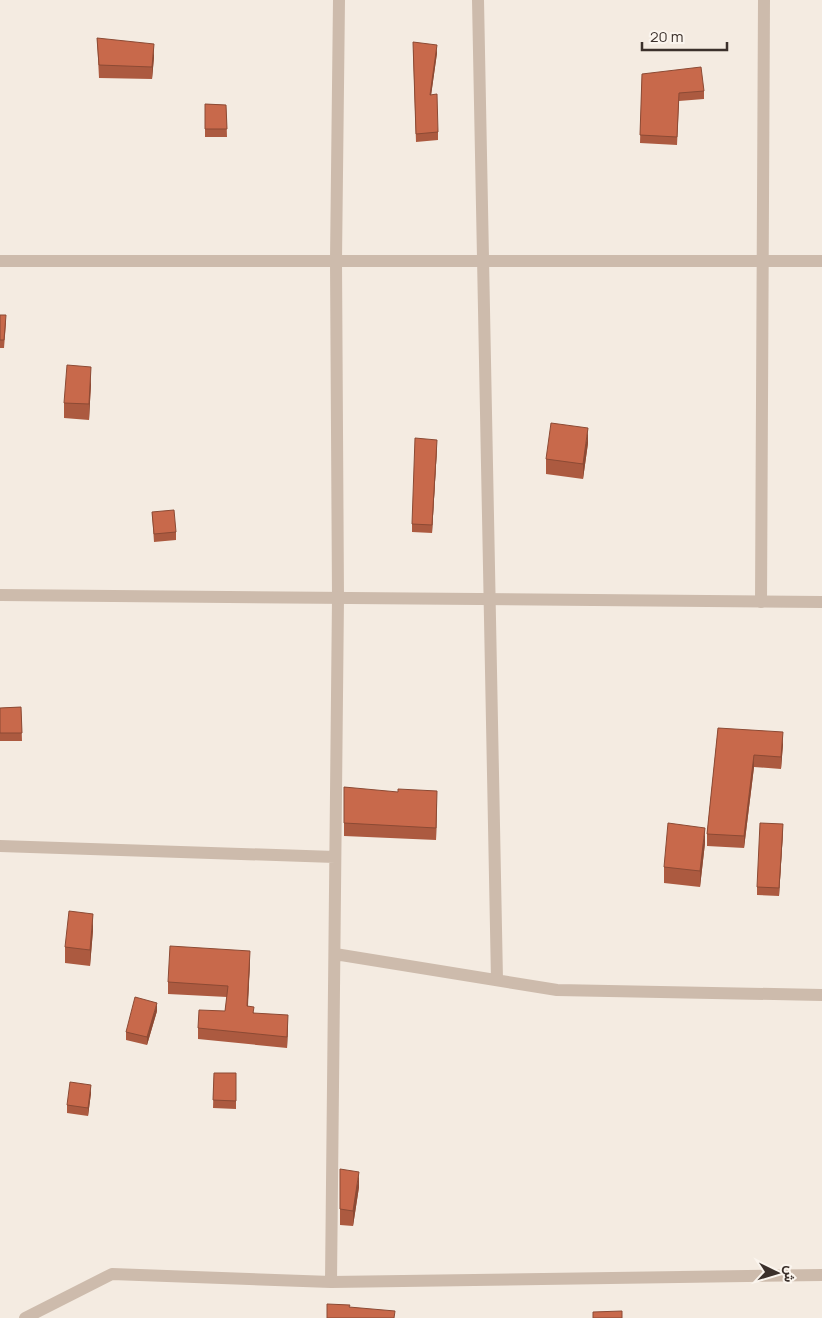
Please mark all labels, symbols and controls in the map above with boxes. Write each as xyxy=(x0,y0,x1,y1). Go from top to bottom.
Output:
scale bar xyxy=(642,20,727,52)
text: 20 m xyxy=(650,26,683,47)
north arrow xyxy=(752,1248,802,1298)
text: ش xyxy=(780,1265,801,1284)

